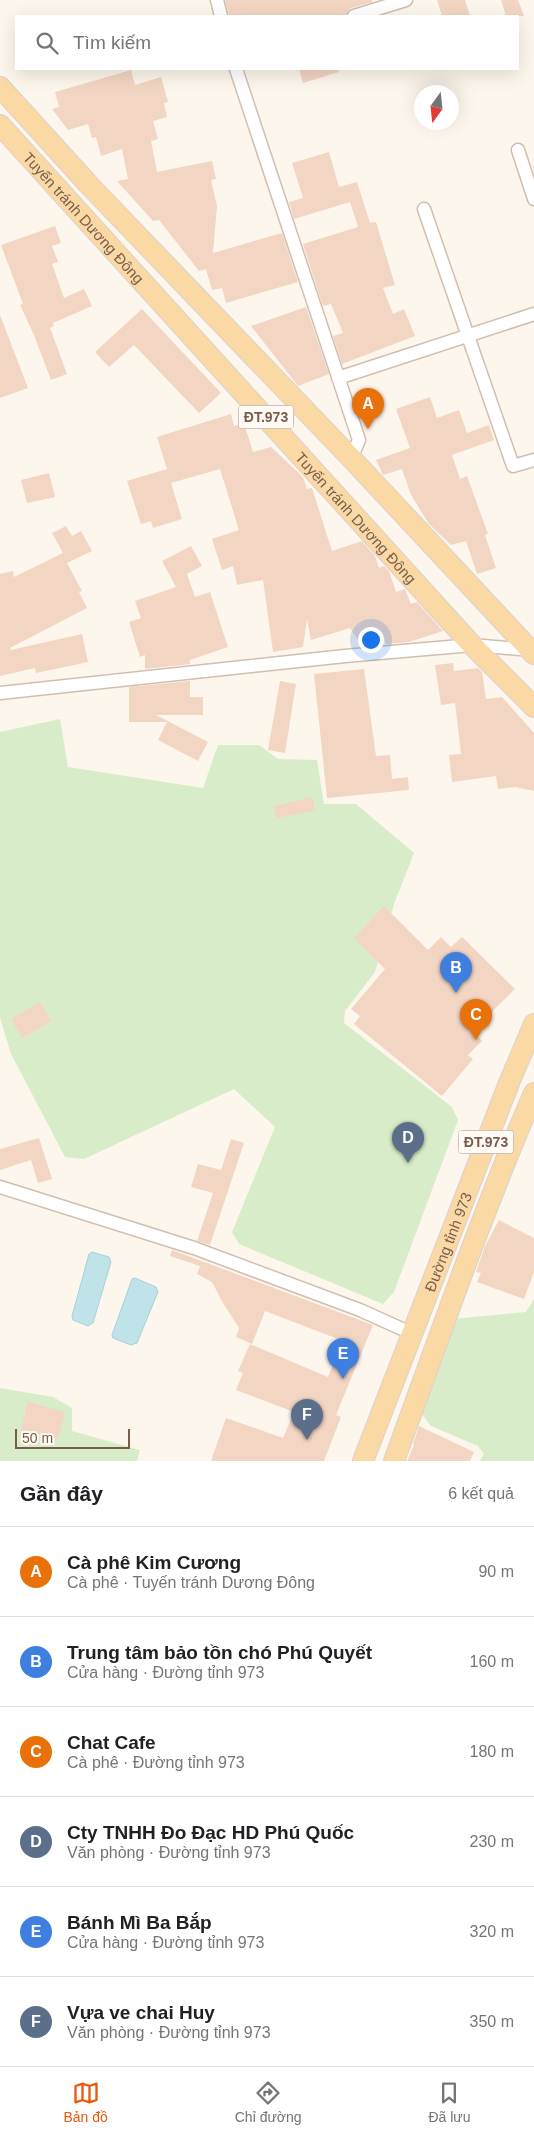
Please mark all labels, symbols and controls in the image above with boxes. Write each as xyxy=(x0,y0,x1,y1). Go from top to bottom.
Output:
search box xyxy=(15,15,519,70)
icon: search xyxy=(33,29,61,57)
text: Tìm kiếm xyxy=(73,32,151,53)
north arrow xyxy=(414,85,459,130)
street label: Tuyến tránh Dương Đông xyxy=(20,148,148,287)
pin: A xyxy=(352,388,384,429)
road number: ĐT.973 xyxy=(238,406,294,428)
street label: Tuyến tránh Dương Đông xyxy=(292,448,420,587)
your location xyxy=(358,627,384,653)
pin: B xyxy=(440,952,472,993)
pin: C xyxy=(460,999,492,1040)
pin: D xyxy=(392,1122,424,1163)
road number: ĐT.973 xyxy=(458,1130,514,1154)
street label: Đường tỉnh 973 xyxy=(421,1190,475,1294)
pin: E xyxy=(327,1338,359,1379)
pin: F xyxy=(291,1399,323,1440)
scale bar xyxy=(15,1426,130,1449)
text: 50 m xyxy=(22,1430,53,1446)
text: Gần đây xyxy=(20,1482,103,1505)
text: 6 kết quả xyxy=(448,1485,514,1502)
text: Cà phê Kim Cương xyxy=(67,1552,241,1573)
text: A xyxy=(30,1563,42,1580)
text: 90 m xyxy=(478,1563,514,1580)
text: Cà phê · Tuyến tránh Dương Đông xyxy=(67,1574,315,1591)
text: Trung tâm bảo tồn chó Phú Quyết xyxy=(67,1642,372,1663)
text: B xyxy=(30,1653,42,1670)
text: 160 m xyxy=(470,1653,514,1670)
text: Cửa hàng · Đường tỉnh 973 xyxy=(67,1664,264,1681)
text: Chat Cafe xyxy=(67,1732,156,1753)
text: C xyxy=(30,1743,42,1760)
text: 180 m xyxy=(470,1743,514,1760)
text: Cà phê · Đường tỉnh 973 xyxy=(67,1754,245,1771)
text: Cty TNHH Đo Đạc HD Phú Quốc xyxy=(67,1822,354,1843)
text: D xyxy=(30,1833,42,1850)
text: 230 m xyxy=(470,1833,514,1850)
text: Văn phòng · Đường tỉnh 973 xyxy=(67,1844,271,1861)
text: Bánh Mì Ba Bắp xyxy=(67,1912,212,1933)
text: E xyxy=(31,1923,41,1940)
text: 320 m xyxy=(470,1923,514,1940)
text: Cửa hàng · Đường tỉnh 973 xyxy=(67,1934,264,1951)
text: Vựa ve chai Huy xyxy=(67,2002,215,2023)
text: F xyxy=(31,2013,41,2030)
text: 350 m xyxy=(470,2013,514,2030)
text: Văn phòng · Đường tỉnh 973 xyxy=(67,2024,271,2041)
tab: Bản đồ xyxy=(63,2079,108,2125)
tab: Chỉ đường xyxy=(235,2079,302,2125)
tab: Đã lưu xyxy=(428,2079,471,2125)

